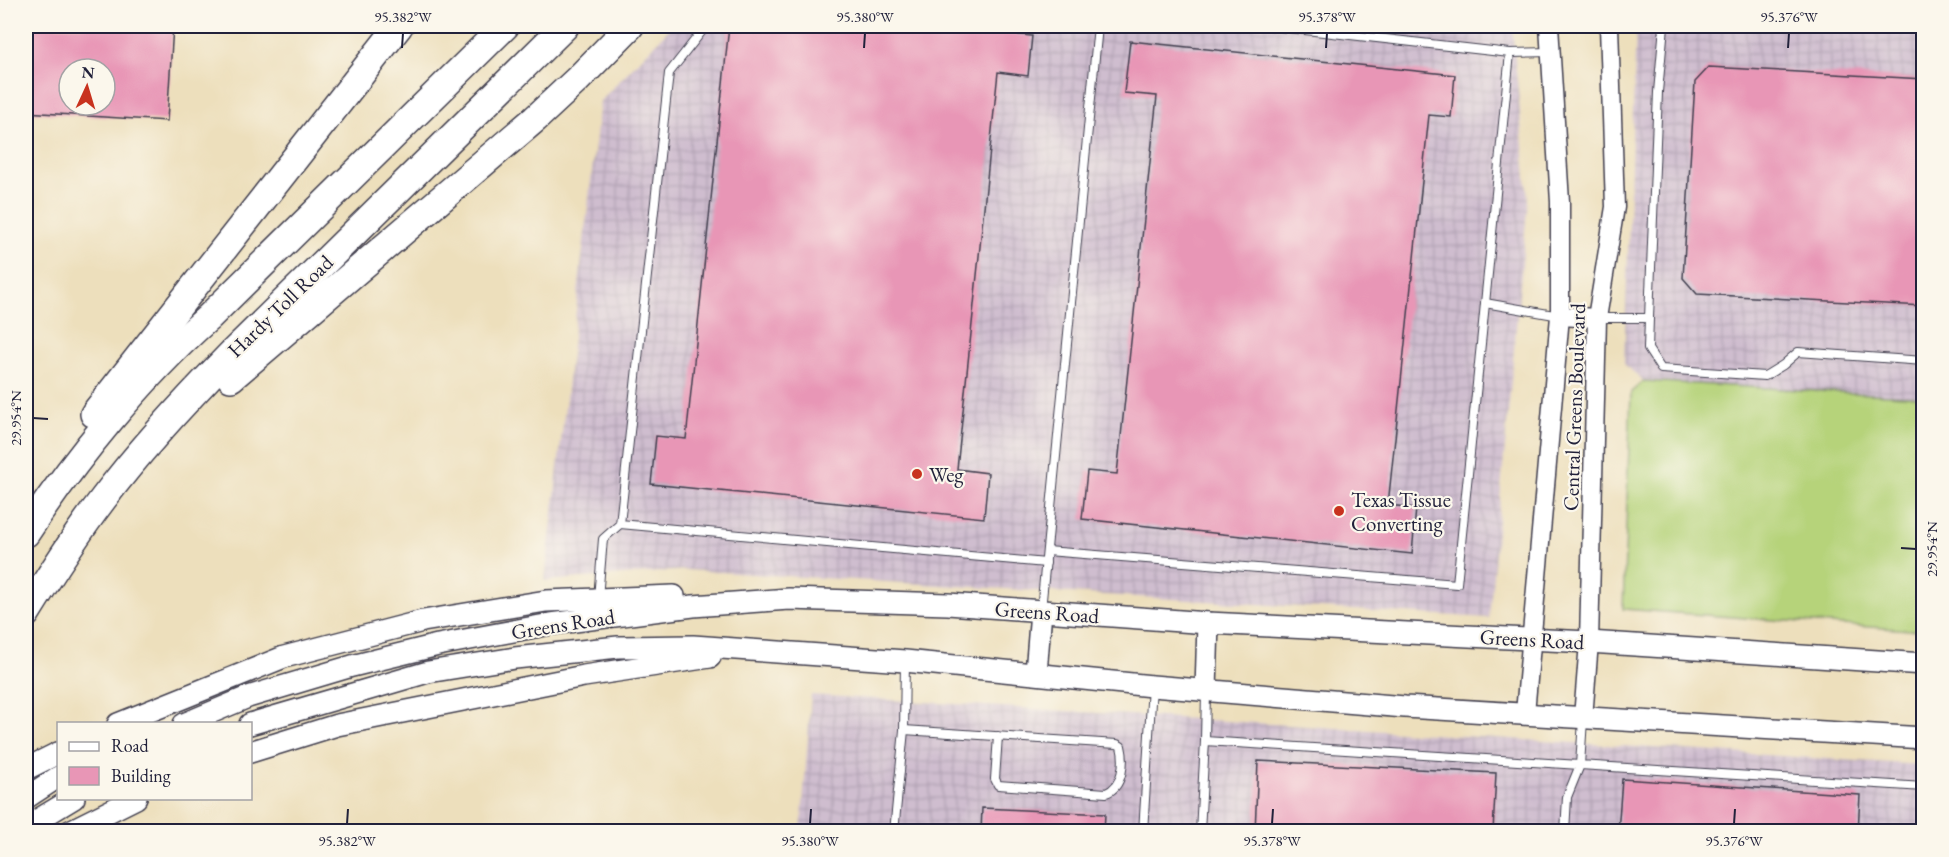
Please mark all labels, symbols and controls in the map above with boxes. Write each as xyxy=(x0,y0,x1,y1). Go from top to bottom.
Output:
text: 95.382°W xyxy=(374,7,432,26)
text: 95.380°W xyxy=(836,7,894,26)
text: 95.378°W xyxy=(1298,7,1356,26)
text: 95.376°W xyxy=(1760,7,1818,26)
north arrow xyxy=(57,57,117,117)
text: N xyxy=(81,62,95,83)
street label: Hardy Toll Road xyxy=(221,249,339,363)
street label: Central Greens Boulevard xyxy=(1557,302,1591,511)
text: 29.954°N xyxy=(6,390,25,446)
place label: Weg xyxy=(929,461,964,488)
marker: Weg xyxy=(910,467,924,481)
place label: Texas Tissue Converting xyxy=(1351,486,1451,537)
marker: Texas Tissue Converting xyxy=(1332,504,1346,518)
text: 29.954°N xyxy=(1922,521,1941,577)
street label: Greens Road xyxy=(994,595,1100,629)
street label: Greens Road xyxy=(509,602,617,646)
street label: Greens Road xyxy=(1479,623,1585,655)
legend xyxy=(57,722,252,800)
text: Road xyxy=(111,734,150,757)
text: Building xyxy=(111,764,171,787)
text: 95.382°W xyxy=(318,831,376,850)
text: 95.380°W xyxy=(781,831,839,850)
text: 95.378°W xyxy=(1243,831,1301,850)
text: 95.376°W xyxy=(1705,831,1763,850)

